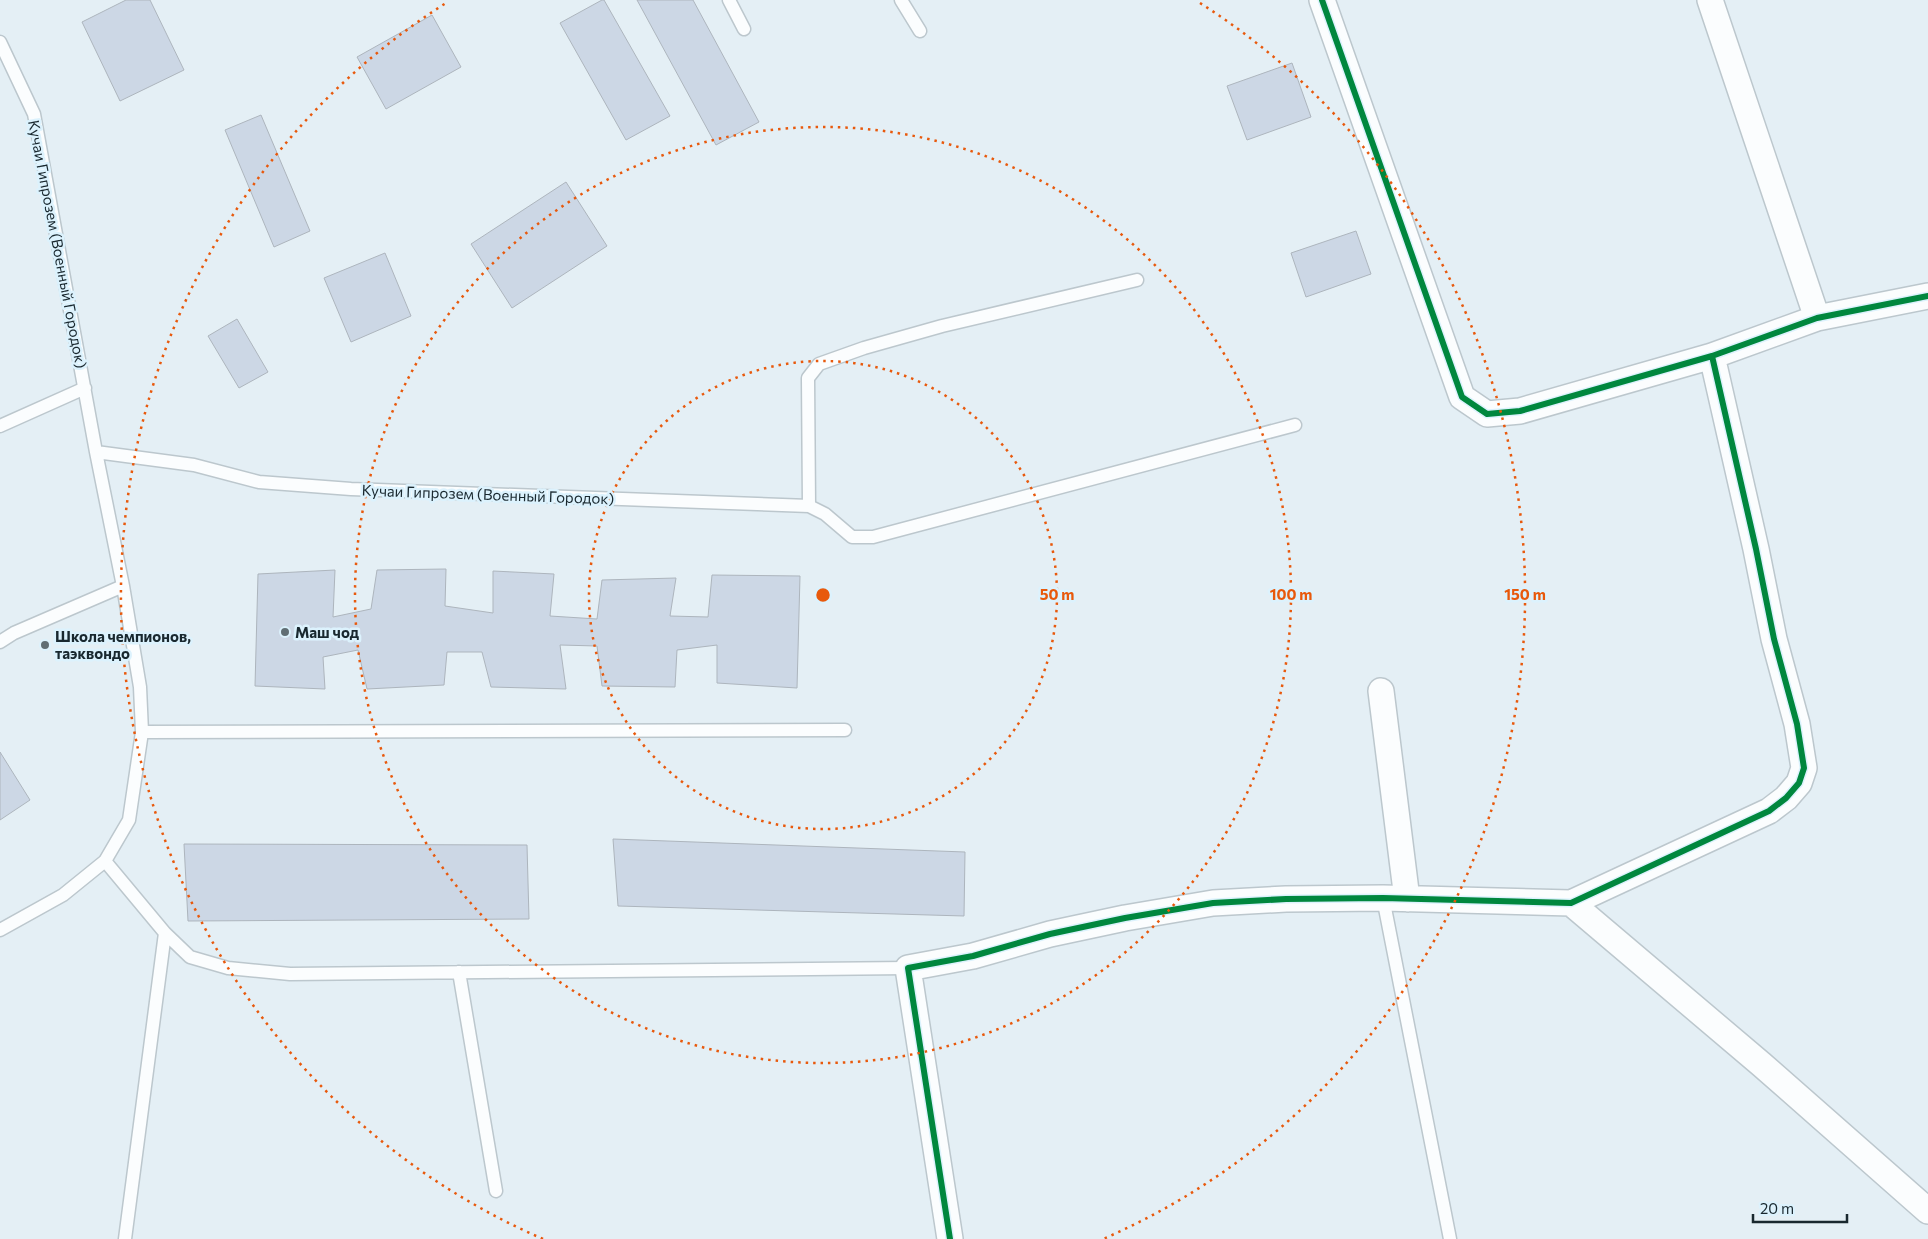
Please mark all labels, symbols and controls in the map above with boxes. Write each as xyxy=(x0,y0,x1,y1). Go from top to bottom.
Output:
street label: Кучаи Гипрозем (Военный Городок) xyxy=(25,118,91,370)
street label: Кучаи Гипрозем (Военный Городок) xyxy=(361,481,615,507)
text: 50 m xyxy=(1040,585,1074,603)
text: 100 m xyxy=(1270,585,1312,603)
text: 150 m xyxy=(1504,585,1546,603)
centre of rings xyxy=(814,586,832,604)
place label: Маш чод xyxy=(295,623,360,641)
marker: Маш чод xyxy=(279,626,291,638)
place label: Школа чемпионов, таэквондо xyxy=(55,627,191,662)
marker: Школа чемпионов, таэквондо xyxy=(39,639,51,651)
scale bar xyxy=(1753,1192,1847,1224)
text: 20 m xyxy=(1760,1199,1794,1217)

